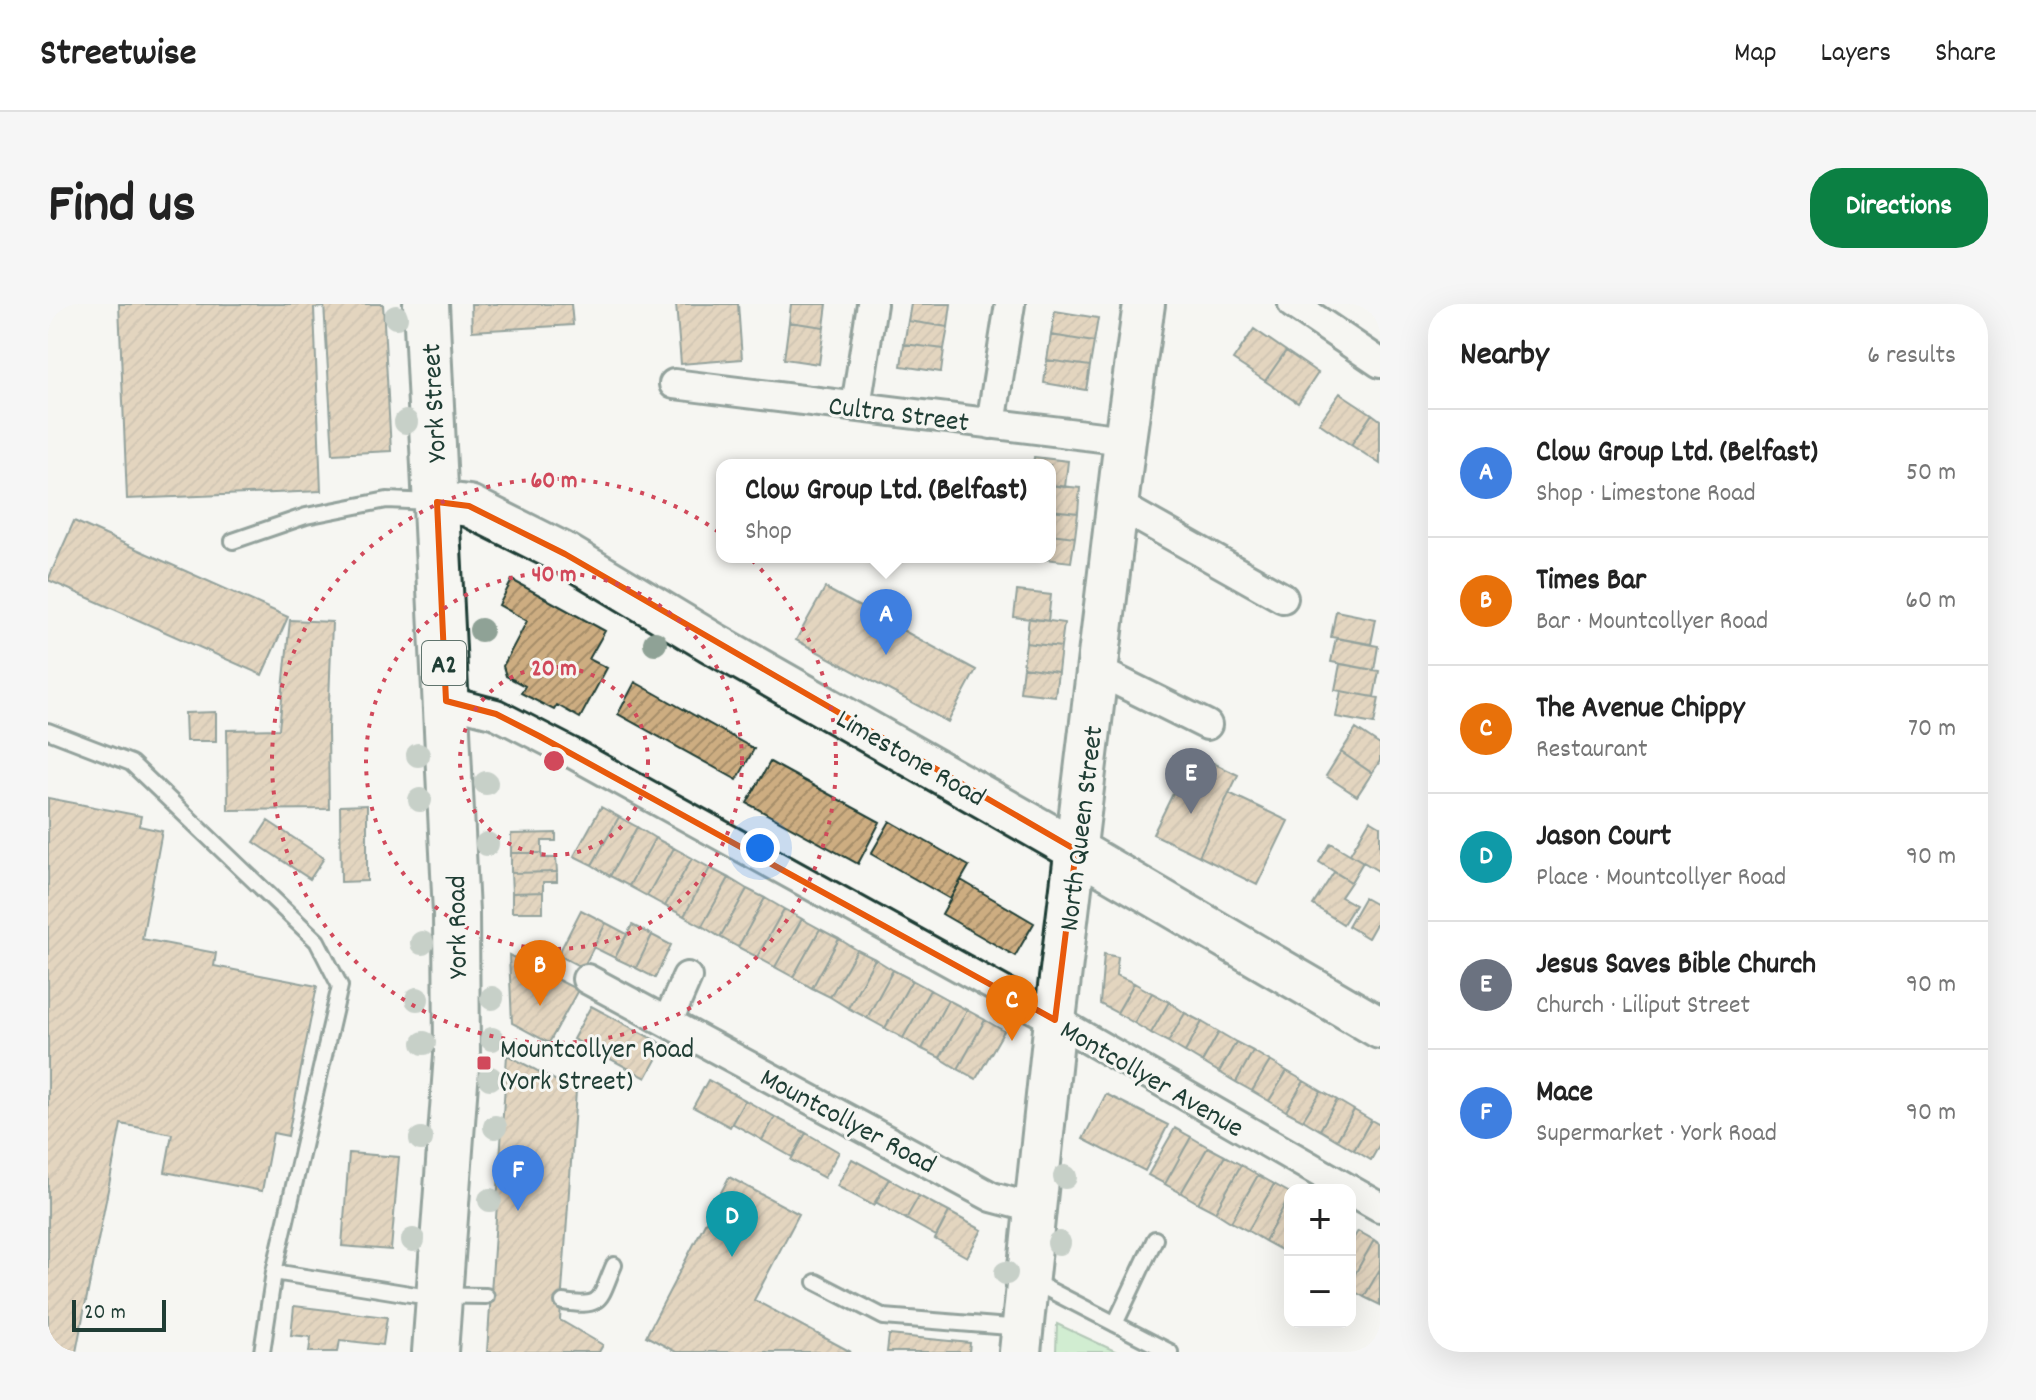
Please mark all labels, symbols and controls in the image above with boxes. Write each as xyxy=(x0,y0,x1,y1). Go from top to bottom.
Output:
text: Streetwise xyxy=(40,28,197,83)
text: Map xyxy=(1734,35,1777,75)
text: Layers xyxy=(1821,35,1891,75)
text: Share xyxy=(1935,35,1996,75)
text: Find us xyxy=(48,168,196,248)
button: Directions xyxy=(1810,168,1988,248)
text: Nearby xyxy=(1460,332,1549,381)
text: 6 results xyxy=(1867,338,1956,375)
street label: York Street xyxy=(414,342,460,463)
street label: Cultra Street xyxy=(826,389,971,445)
text: Clow Group Ltd. (Belfast) xyxy=(1536,433,1818,476)
text: A xyxy=(1479,455,1493,492)
text: 50 m xyxy=(1906,455,1956,492)
popup xyxy=(716,459,1056,563)
text: 60 m xyxy=(531,465,577,499)
text: Clow Group Ltd. (Belfast) xyxy=(745,471,1027,514)
text: Shop · Limestone Road xyxy=(1536,476,1756,513)
text: Shop xyxy=(745,514,792,551)
text: 40 m xyxy=(531,559,577,593)
text: Times Bar xyxy=(1536,561,1646,604)
text: B xyxy=(1480,583,1492,620)
text: 60 m xyxy=(1905,583,1956,620)
pin: A xyxy=(860,589,912,655)
text: Bar · Mountcollyer Road xyxy=(1536,604,1768,641)
road number: A2 xyxy=(422,641,466,685)
text: 20 m xyxy=(531,653,577,687)
text: The Avenue Chippy xyxy=(1536,689,1745,732)
street label: Limestone Road xyxy=(827,701,992,819)
text: C xyxy=(1480,711,1492,748)
text: 70 m xyxy=(1908,711,1956,748)
street label: North Queen Street xyxy=(1052,724,1116,934)
text: Restaurant xyxy=(1536,732,1648,769)
centre of rings xyxy=(540,747,568,775)
pin: E xyxy=(1165,748,1217,814)
text: Jason Court xyxy=(1536,817,1671,860)
your location xyxy=(740,828,780,868)
text: D xyxy=(1479,839,1493,876)
text: 90 m xyxy=(1906,839,1956,876)
text: Place · Mountcollyer Road xyxy=(1536,860,1786,897)
street label: York Road xyxy=(439,875,481,979)
pin: B xyxy=(514,940,566,1006)
text: Jesus Saves Bible Church xyxy=(1536,945,1816,988)
text: E xyxy=(1480,967,1492,1004)
text: 90 m xyxy=(1906,967,1956,1004)
pin: C xyxy=(986,975,1038,1041)
text: Church · Liliput Street xyxy=(1536,988,1750,1025)
street label: Montcollyer Avenue xyxy=(1051,1012,1250,1150)
place label: Mountcollyer Road (York Street) xyxy=(500,1032,694,1104)
marker: Mountcollyer Road (York Street) xyxy=(475,1054,493,1072)
street label: Mountcollyer Road xyxy=(752,1060,942,1187)
text: Mace xyxy=(1536,1073,1593,1116)
text: F xyxy=(1480,1095,1492,1132)
text: 90 m xyxy=(1906,1095,1956,1132)
text: Supermarket · York Road xyxy=(1536,1116,1777,1153)
pin: F xyxy=(492,1145,544,1211)
map controls xyxy=(1284,1184,1356,1328)
button: + xyxy=(1284,1184,1356,1256)
pin: D xyxy=(706,1191,758,1257)
button: − xyxy=(1284,1256,1356,1328)
scale bar xyxy=(72,1296,166,1332)
text: 20 m xyxy=(84,1298,126,1329)

